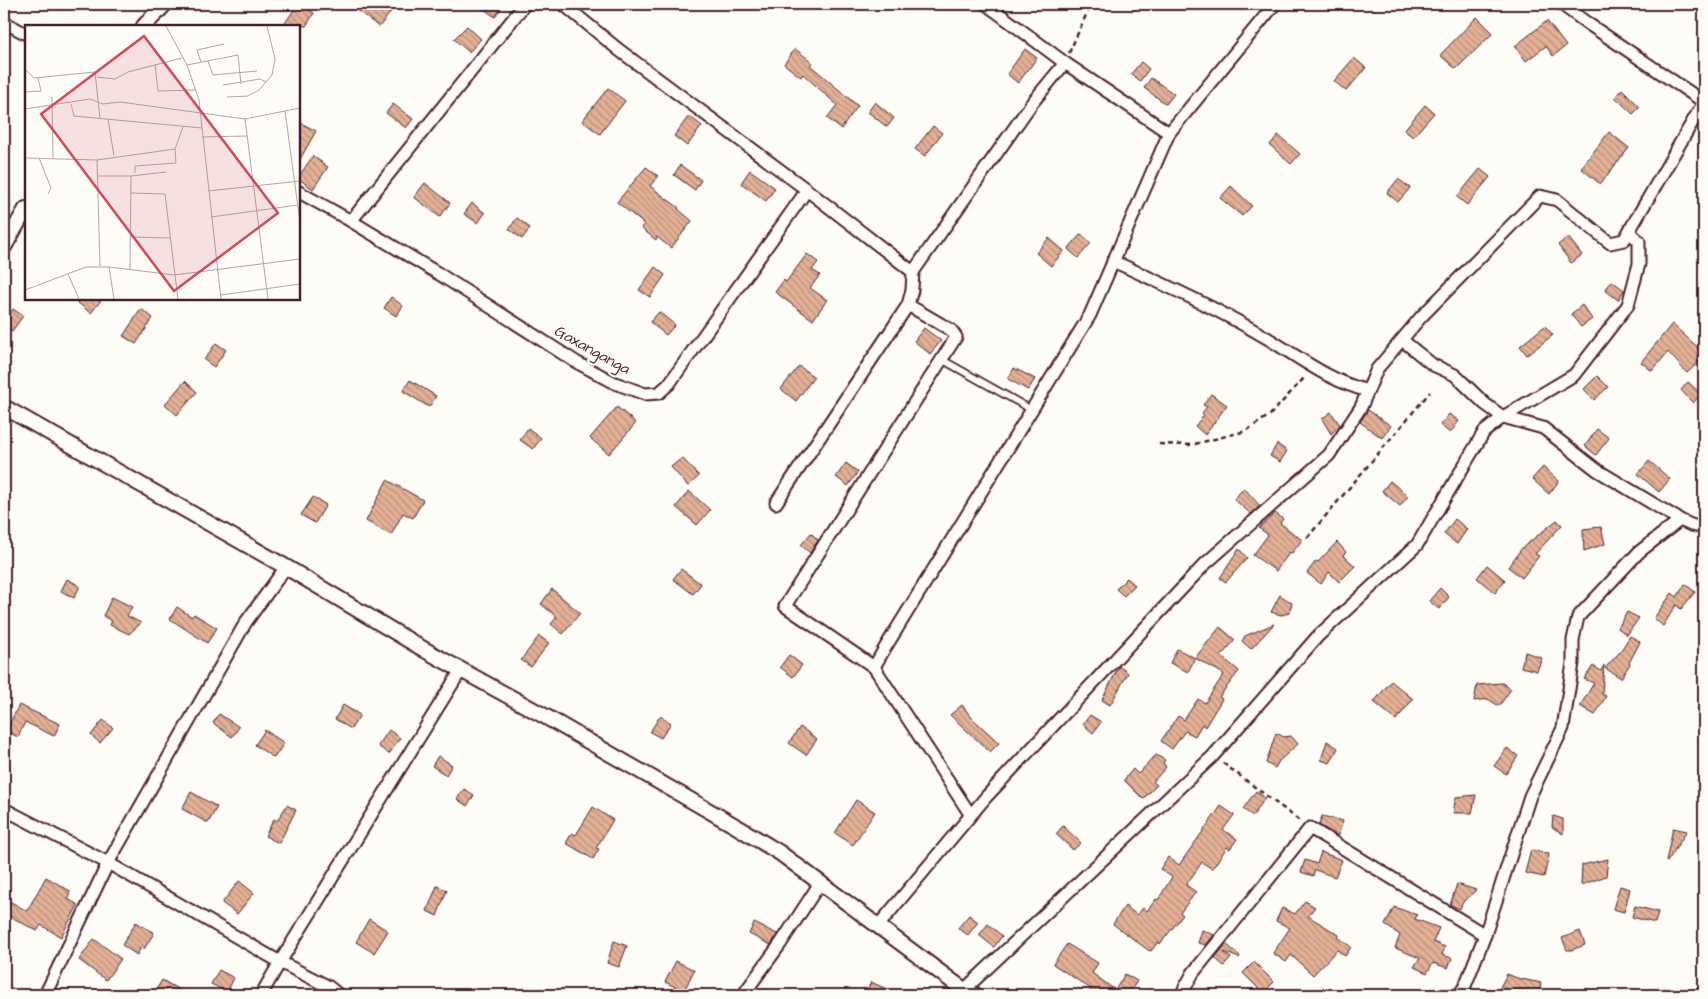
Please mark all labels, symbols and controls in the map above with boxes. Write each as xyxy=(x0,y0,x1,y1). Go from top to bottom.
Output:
inset map xyxy=(25,25,300,300)
street label: Gaxanganga xyxy=(550,320,634,381)

